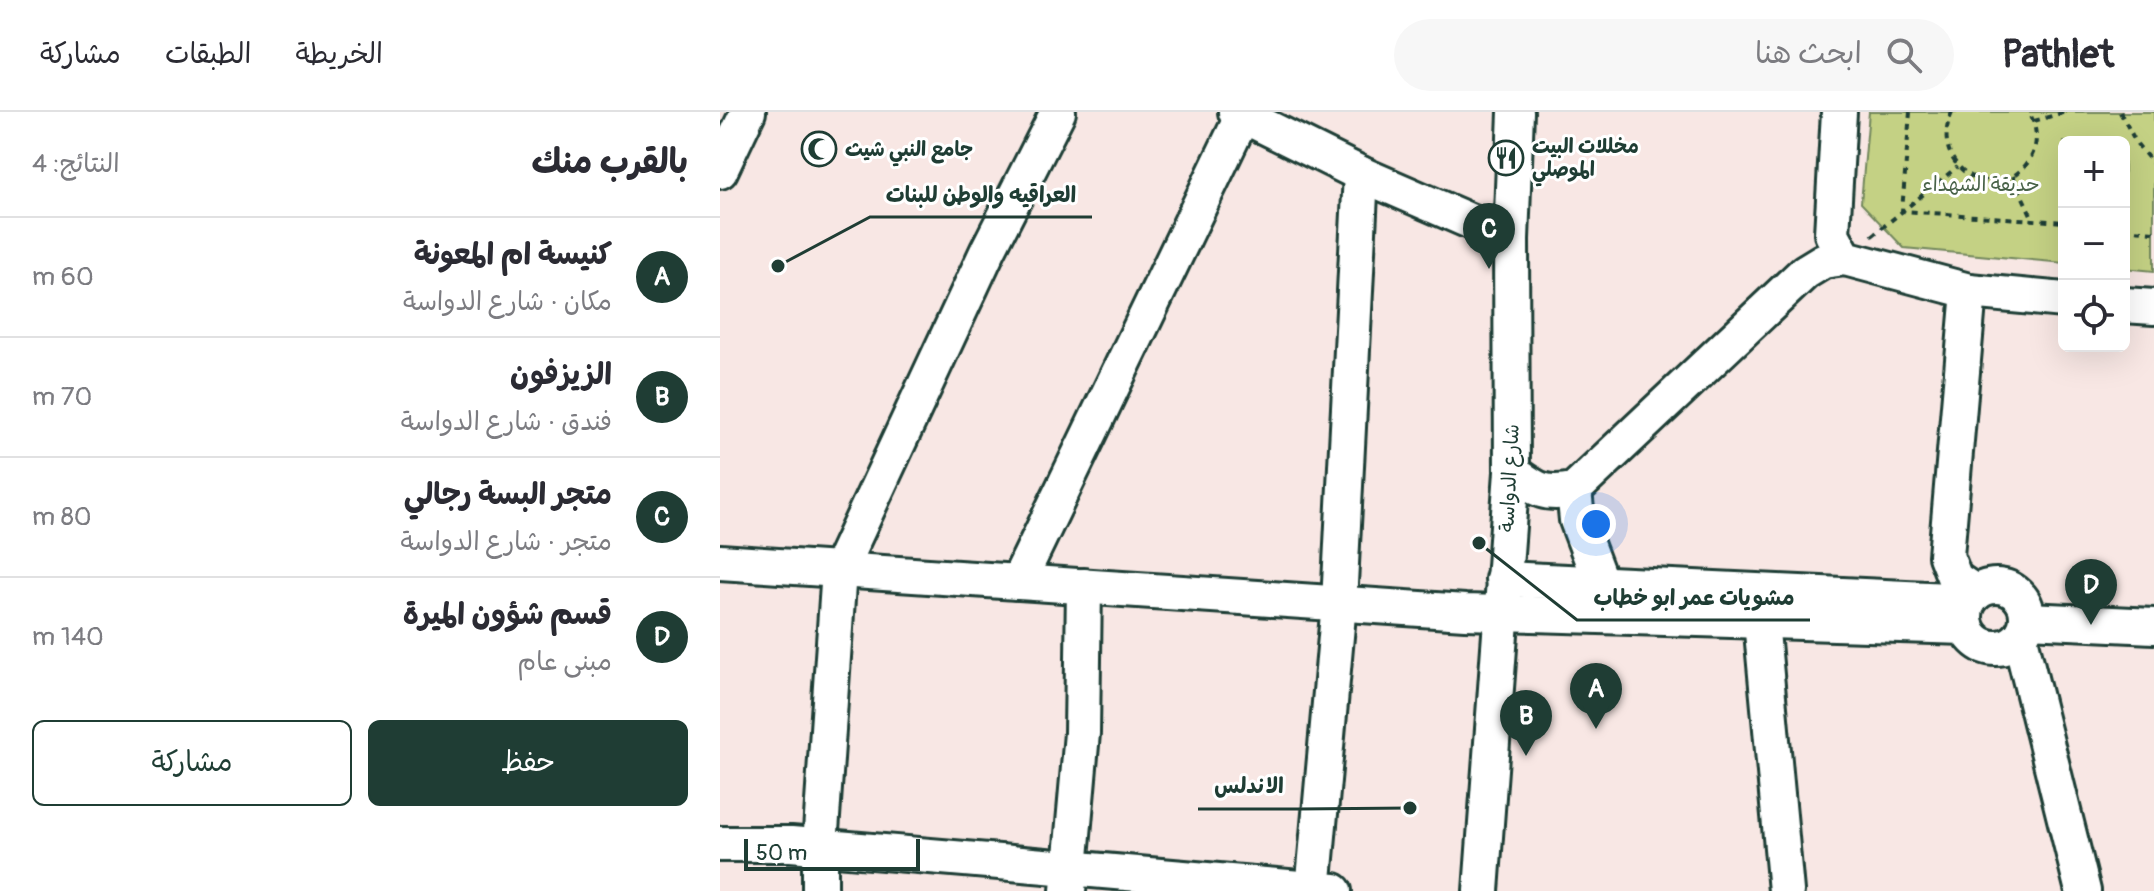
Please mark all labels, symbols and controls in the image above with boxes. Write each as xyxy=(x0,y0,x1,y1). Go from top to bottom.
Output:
search box xyxy=(1394,19,1954,91)
text: Pathlet xyxy=(2002,31,2114,79)
icon: search xyxy=(1882,33,1926,77)
text: ابحث هنا xyxy=(1755,35,1862,72)
text: مشاركة xyxy=(40,37,121,72)
text: الطبقات xyxy=(165,37,251,72)
text: الخريطة xyxy=(295,37,383,72)
mosque icon: جامع النبي شيث xyxy=(800,130,838,168)
place label: مخللات البيت الموصلي xyxy=(1532,134,1639,187)
map controls xyxy=(2058,136,2130,352)
button: + xyxy=(2058,136,2130,208)
place label: جامع النبي شيث xyxy=(845,137,973,167)
restaurant icon: مخللات البيت الموصلي xyxy=(1487,139,1525,177)
text: بالقرب منك xyxy=(532,141,688,184)
text: النتائج: 4 xyxy=(32,148,120,180)
callout: العراقيه والوطن للبنات xyxy=(870,171,1092,217)
park label: حديقة الشهداء xyxy=(1922,172,2040,197)
text: العراقيه والوطن للبنات xyxy=(886,181,1076,209)
pin: C xyxy=(1463,203,1515,269)
button: − xyxy=(2058,208,2130,280)
text: كنيسة ام المعونة xyxy=(414,236,612,273)
text: 60 m xyxy=(32,261,94,293)
text: A xyxy=(654,261,670,293)
button: locate xyxy=(2058,280,2130,352)
text: مكان · شارع الدواسة xyxy=(403,286,612,318)
text: الزيزفون xyxy=(510,356,612,393)
text: 70 m xyxy=(32,381,92,413)
text: B xyxy=(655,381,669,413)
text: فندق · شارع الدواسة xyxy=(401,406,612,438)
street label: شارع الدواسة xyxy=(1494,423,1526,533)
text: متجر البسة رجالي xyxy=(404,476,612,513)
text: 80 m xyxy=(32,501,92,533)
text: C xyxy=(654,501,670,533)
your location xyxy=(1576,504,1616,544)
text: متجر · شارع الدواسة xyxy=(401,526,612,558)
pin: D xyxy=(2065,559,2117,625)
callout: مشويات عمر ابو خطاب xyxy=(1577,574,1810,620)
text: مشويات عمر ابو خطاب xyxy=(1594,584,1794,612)
text: قسم شؤون الميرة xyxy=(403,596,612,633)
text: 140 m xyxy=(32,621,104,653)
text: D xyxy=(654,621,670,653)
text: مبنى عام xyxy=(517,646,612,678)
pin: A xyxy=(1570,663,1622,729)
pin: B xyxy=(1500,690,1552,756)
button: مشاركة xyxy=(32,720,352,806)
button: حفظ xyxy=(368,720,688,806)
callout: الاندلس xyxy=(1198,763,1299,809)
text: الاندلس xyxy=(1214,772,1284,800)
scale bar xyxy=(744,835,920,871)
text: 50 m xyxy=(756,839,807,867)

